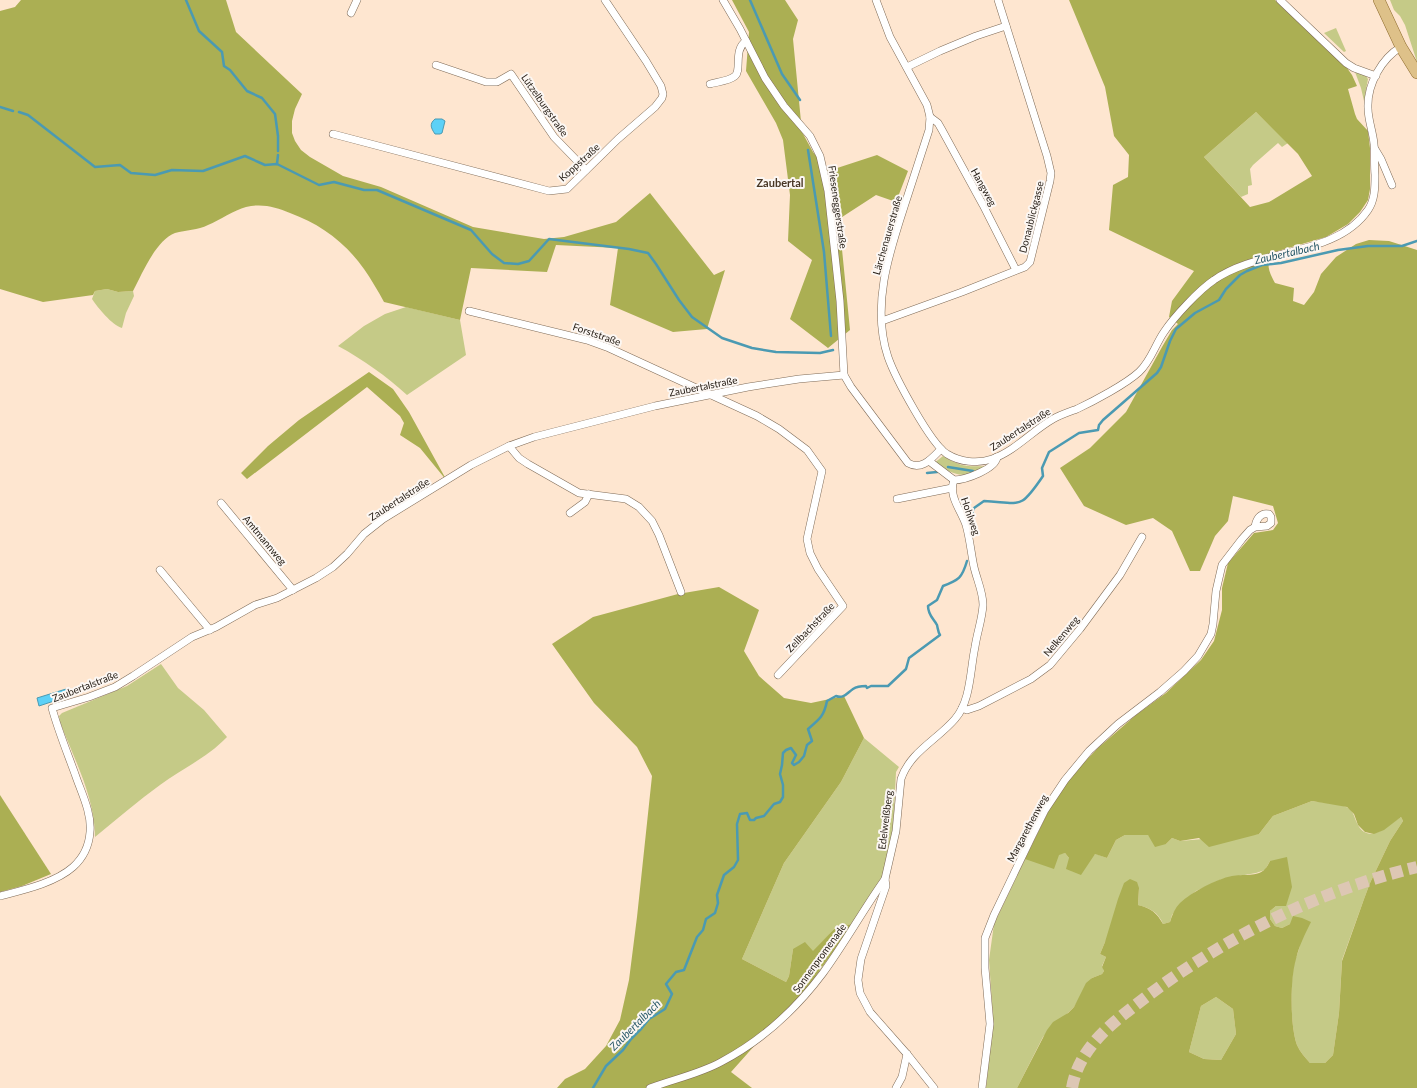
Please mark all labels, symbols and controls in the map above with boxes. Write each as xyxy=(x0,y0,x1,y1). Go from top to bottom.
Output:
street label: Lützelburgstraße xyxy=(519,71,571,139)
street label: Koppstraße xyxy=(556,141,602,183)
street label: Frieseneggerstraße xyxy=(826,165,850,249)
street label: Hangweg xyxy=(969,166,999,208)
district label: Zaubertal xyxy=(756,176,804,189)
street label: Donaublickgasse xyxy=(1016,180,1046,254)
street label: Lärchenauerstraße xyxy=(870,194,904,276)
water label: Zaubertalbach xyxy=(1252,239,1321,267)
street label: Forststraße xyxy=(571,320,623,348)
street label: Zaubertalstraße xyxy=(668,373,738,399)
street label: Zaubertalstraße xyxy=(988,405,1052,453)
street label: Zaubertalstraße xyxy=(367,475,431,523)
street label: Hohlweg xyxy=(959,495,983,537)
street label: Amtmannweg xyxy=(241,513,289,567)
street label: Zellbachstraße xyxy=(783,600,837,654)
street label: Nelkenweg xyxy=(1041,613,1081,659)
street label: Zaubertalstraße xyxy=(50,668,120,704)
street label: Edelweißberg xyxy=(875,790,895,850)
street label: Margarethenweg xyxy=(1004,792,1050,864)
street label: Sonnenpromenade xyxy=(790,921,848,995)
water label: Zaubertalbach xyxy=(606,996,663,1053)

